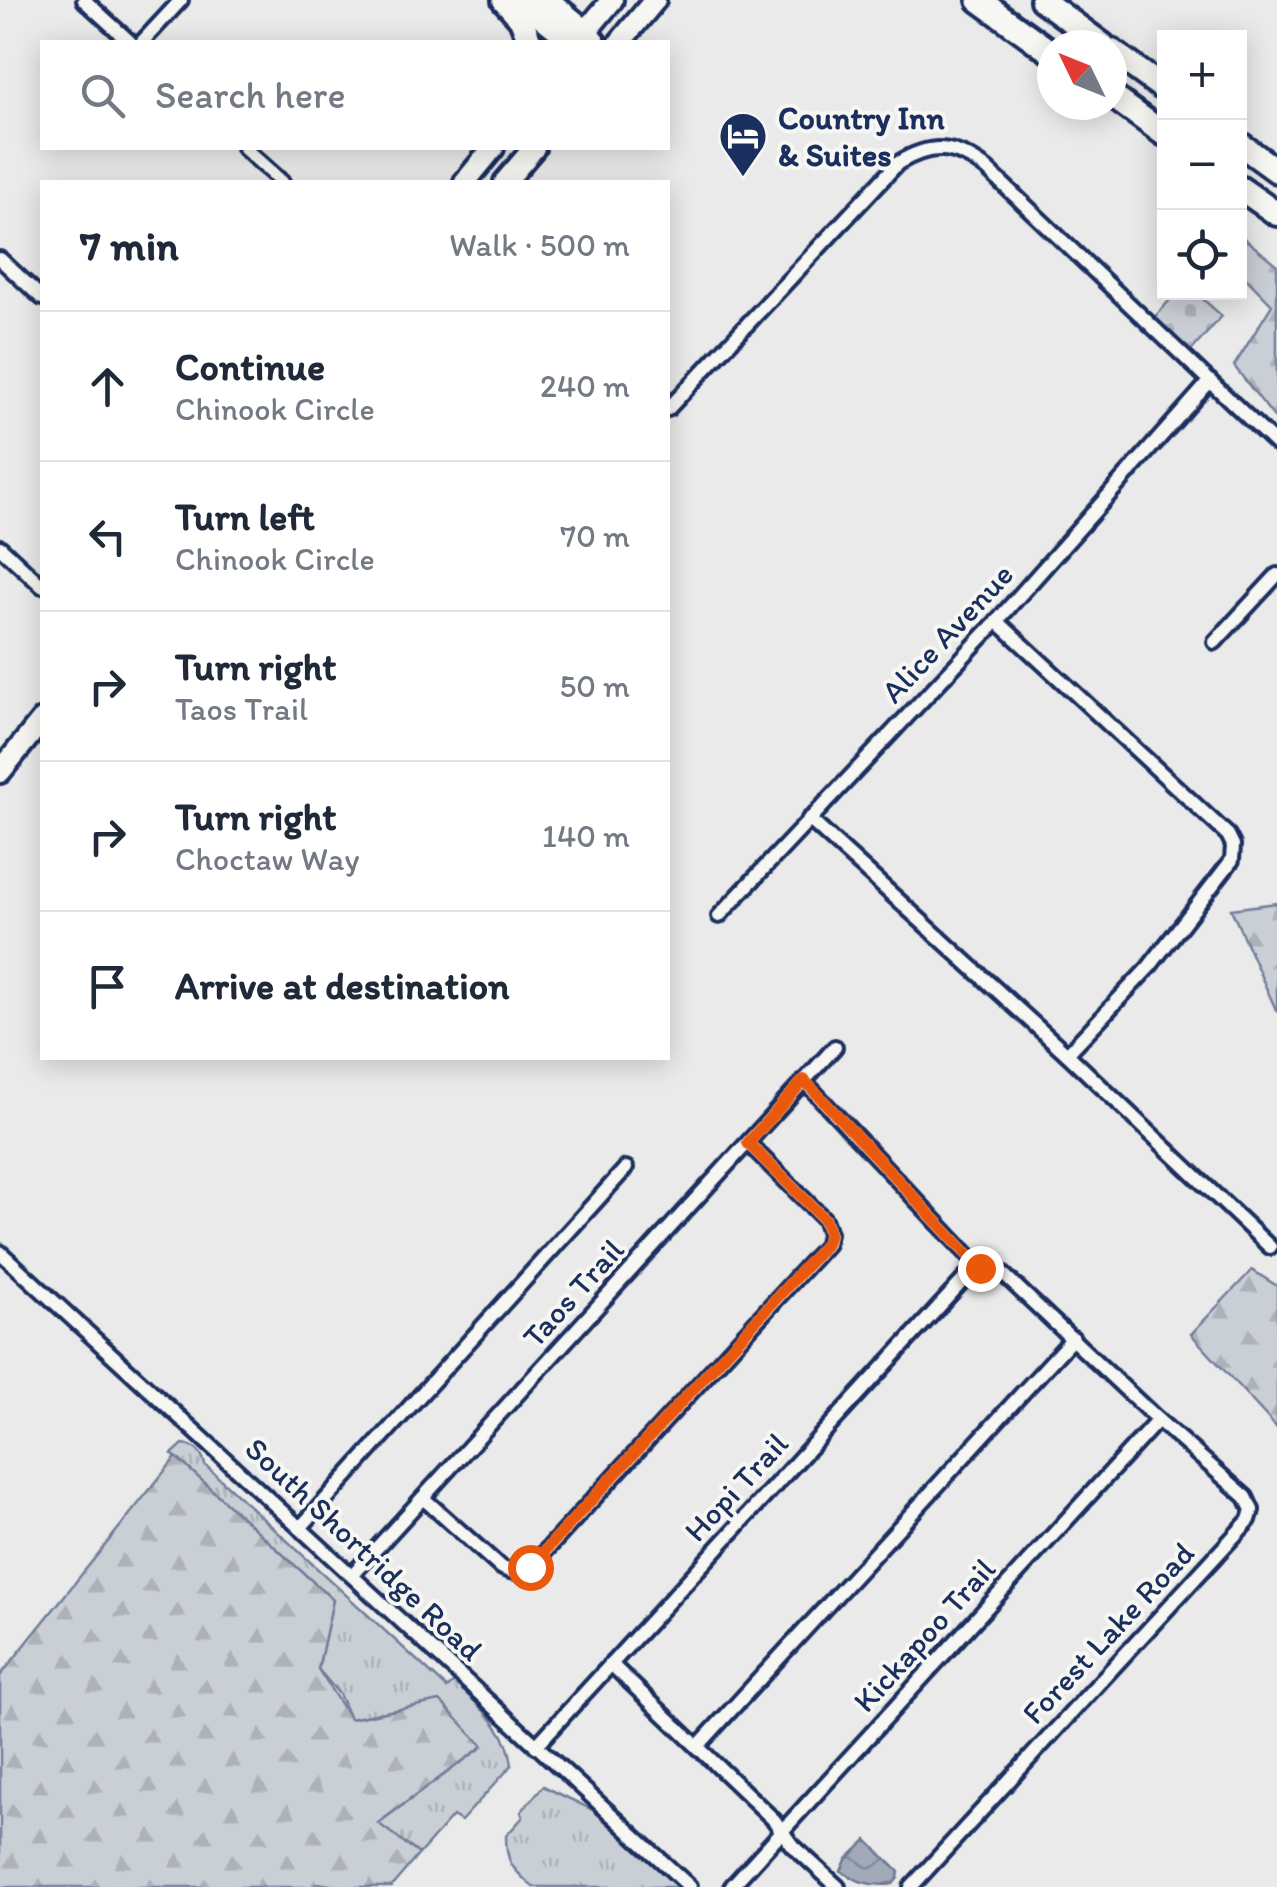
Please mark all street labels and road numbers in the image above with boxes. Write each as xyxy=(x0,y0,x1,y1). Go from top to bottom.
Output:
street label: Alice Avenue xyxy=(873,556,1021,710)
street label: Taos Trail xyxy=(514,1231,632,1355)
street label: Hopi Trail xyxy=(676,1425,796,1549)
street label: South Shortridge Road xyxy=(238,1429,490,1669)
street label: Forest Lake Road xyxy=(1014,1534,1202,1732)
street label: Kickapoo Trail xyxy=(845,1550,1003,1720)

